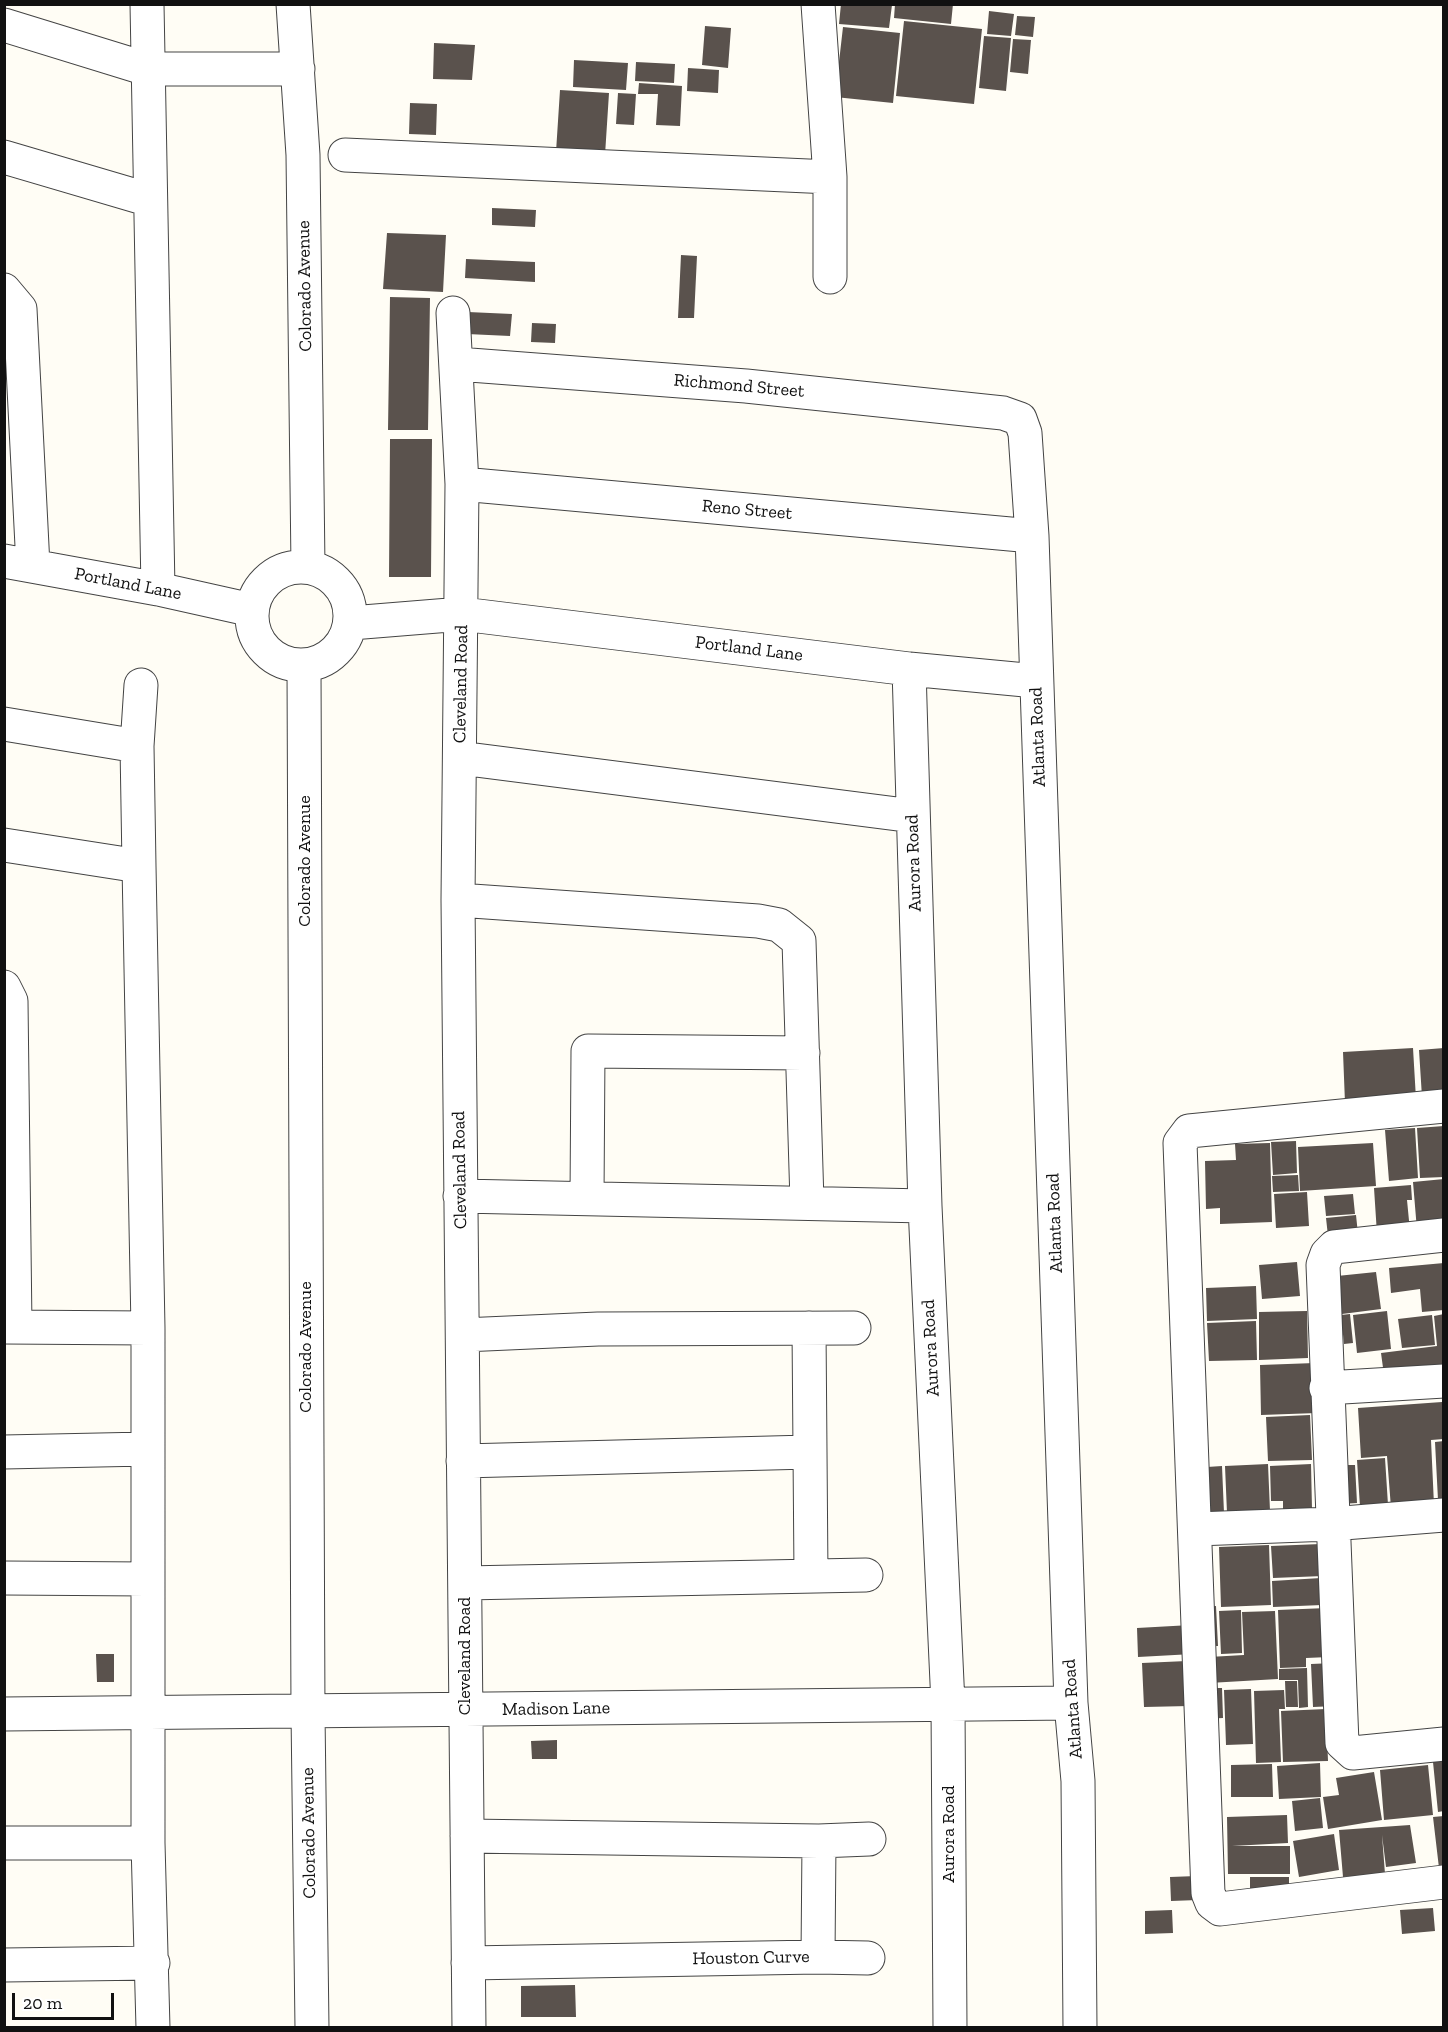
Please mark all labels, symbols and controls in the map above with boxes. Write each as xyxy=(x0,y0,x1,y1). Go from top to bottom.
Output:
street label: Colorado Avenue xyxy=(293,220,317,352)
street label: Richmond Street xyxy=(673,370,805,402)
street label: Reno Street xyxy=(701,495,793,525)
street label: Portland Lane xyxy=(73,563,183,605)
street label: Cleveland Road xyxy=(449,625,473,743)
street label: Portland Lane xyxy=(694,632,804,666)
street label: Atlanta Road xyxy=(1025,687,1051,787)
street label: Colorado Avenue xyxy=(294,795,316,927)
street label: Aurora Road xyxy=(902,814,926,912)
street label: Cleveland Road xyxy=(448,1111,472,1229)
street label: Atlanta Road xyxy=(1042,1173,1068,1273)
street label: Colorado Avenue xyxy=(295,1281,317,1413)
street label: Aurora Road xyxy=(918,1299,944,1397)
street label: Cleveland Road xyxy=(454,1597,476,1715)
street label: Atlanta Road xyxy=(1059,1658,1087,1760)
street label: Madison Lane xyxy=(502,1697,610,1721)
street label: Colorado Avenue xyxy=(297,1767,321,1899)
street label: Aurora Road xyxy=(938,1785,960,1883)
street label: Houston Curve xyxy=(692,1946,810,1970)
scale bar xyxy=(15,1981,117,2019)
text: 20 m xyxy=(23,1992,62,2014)

